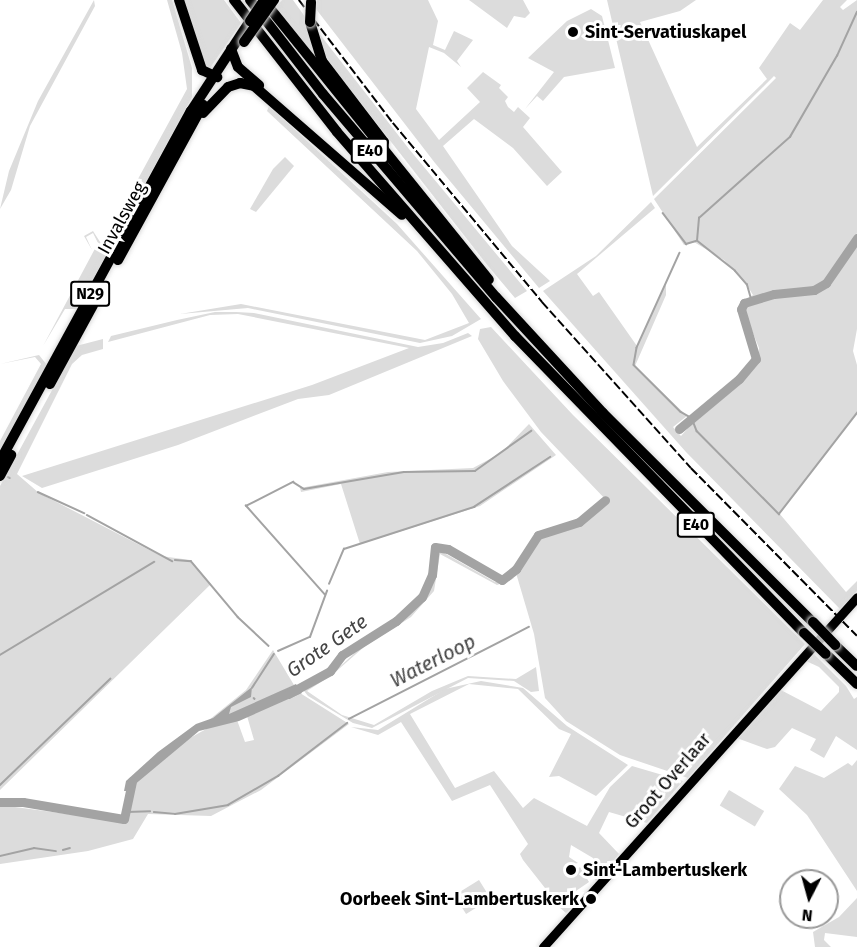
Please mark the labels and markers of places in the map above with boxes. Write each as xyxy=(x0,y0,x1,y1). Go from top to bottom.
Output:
place label: Sint-Servatiuskapel xyxy=(585,21,746,43)
marker: Sint-Servatiuskapel xyxy=(566,25,580,39)
place label: Sint-Lambertuskerk xyxy=(583,859,747,881)
marker: Sint-Lambertuskerk xyxy=(564,863,578,877)
place label: Oorbeek Sint-Lambertuskerk xyxy=(340,888,579,910)
marker: Oorbeek Sint-Lambertuskerk xyxy=(584,892,598,906)

